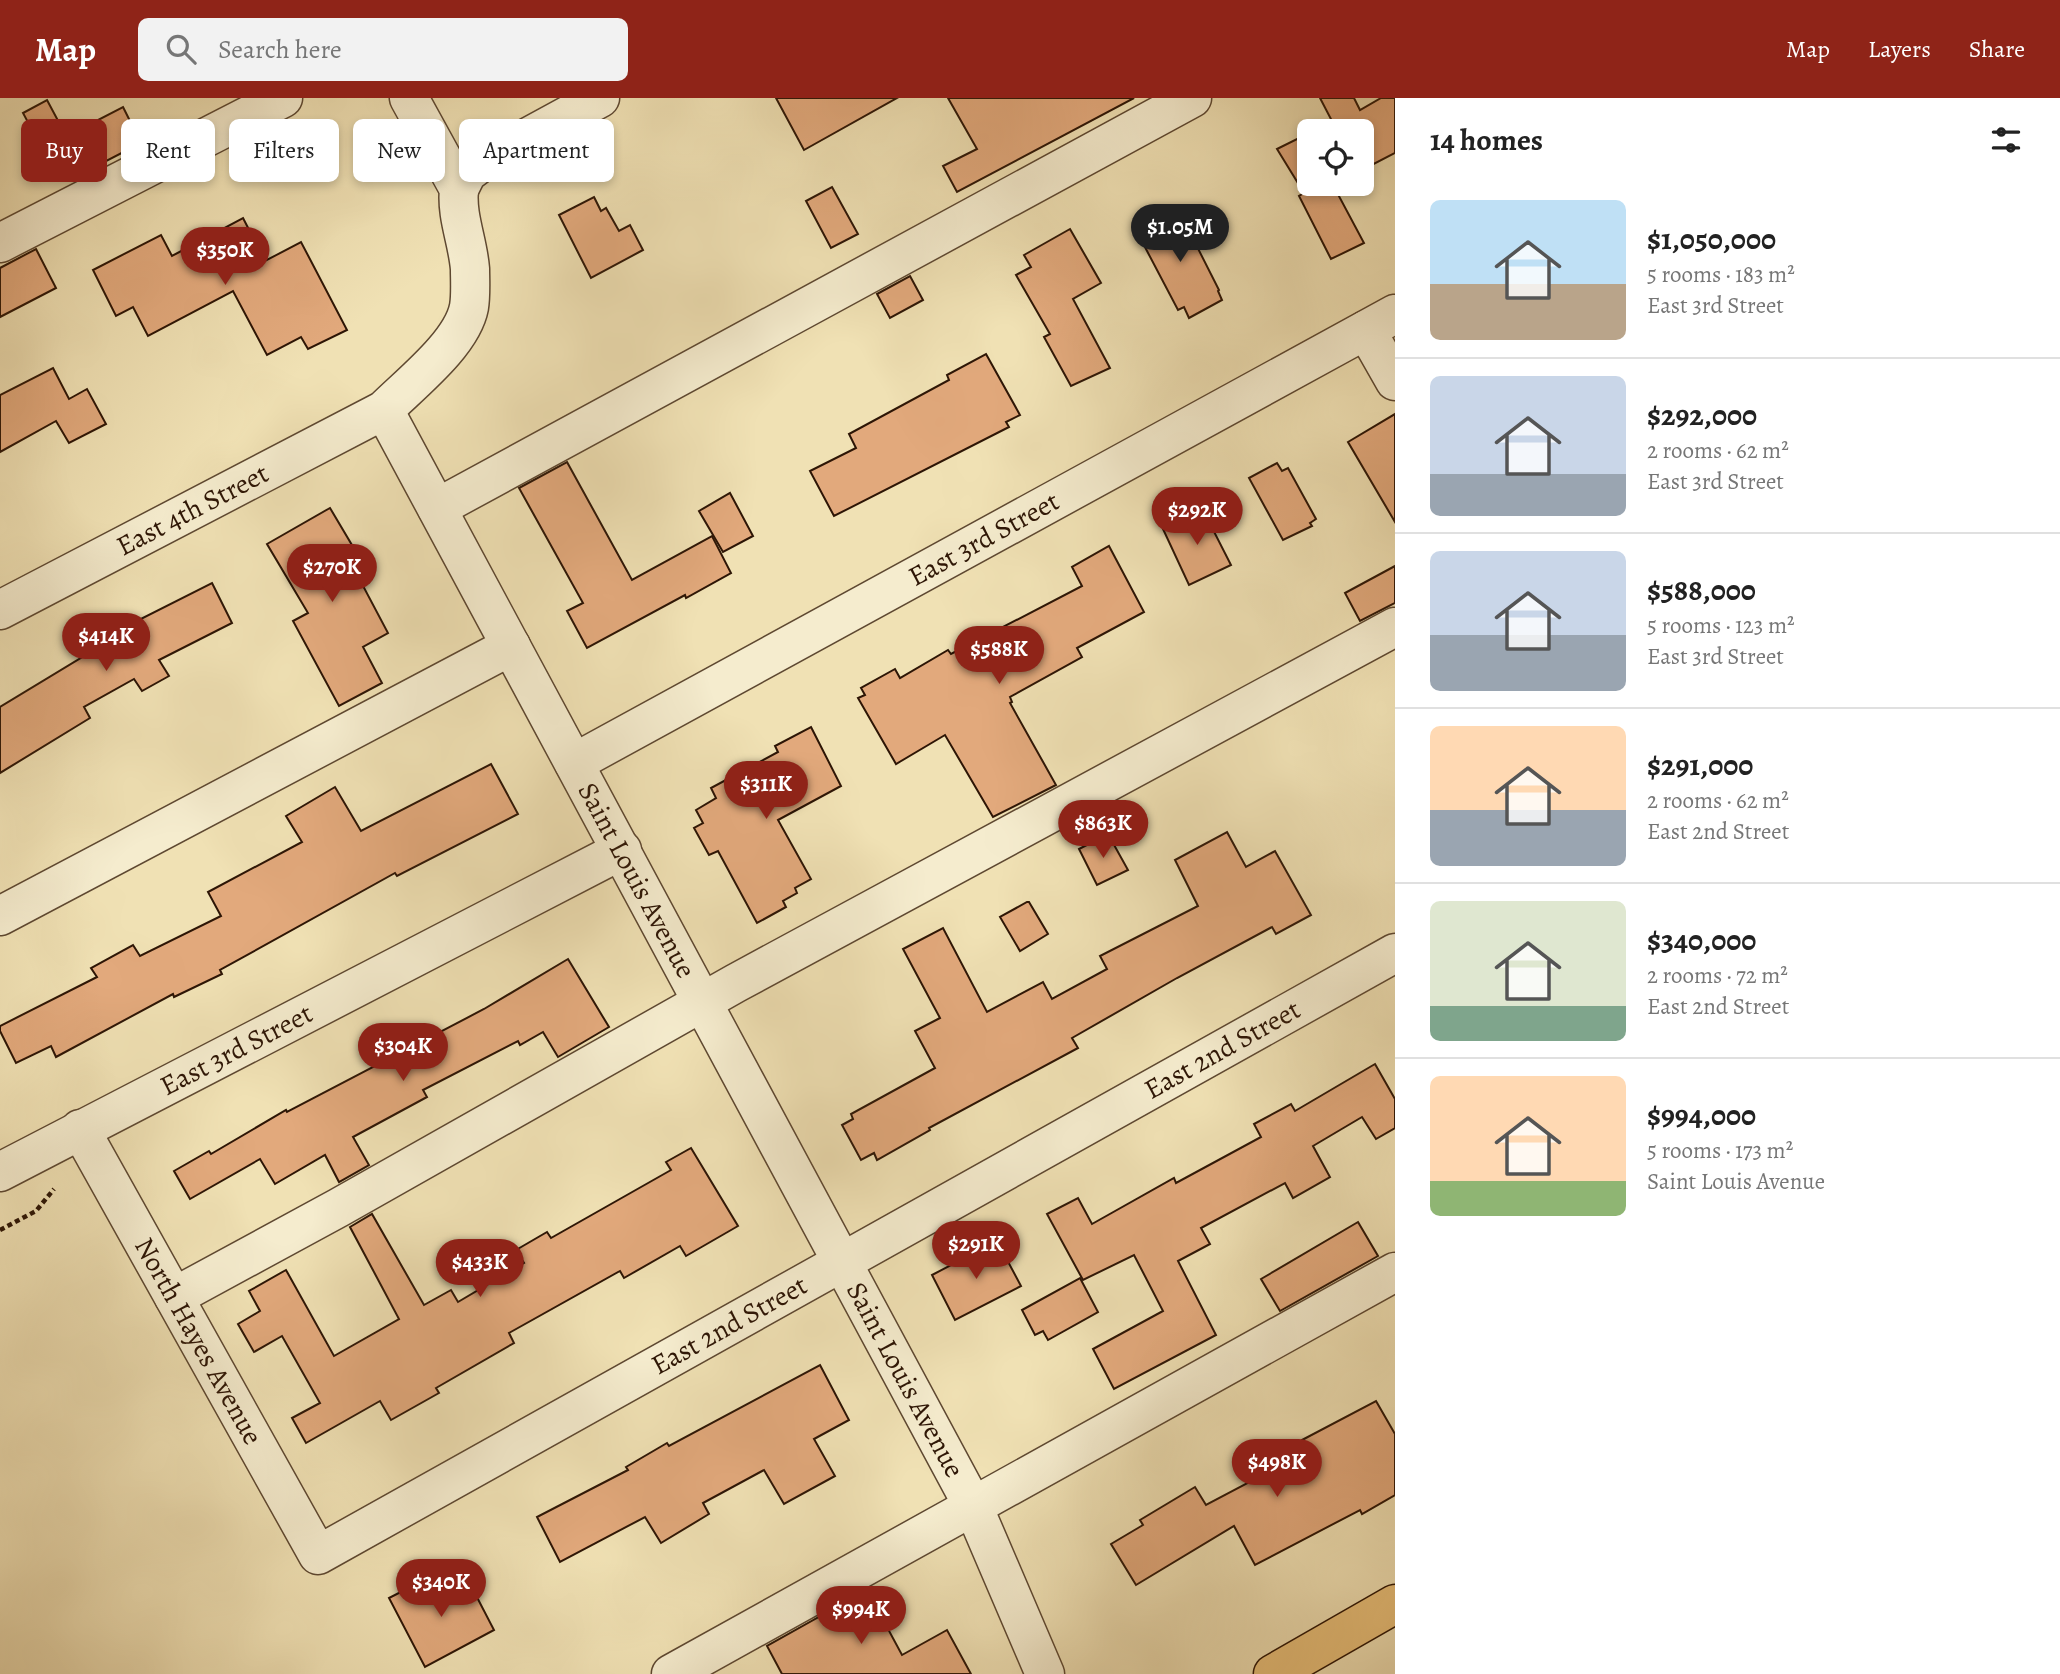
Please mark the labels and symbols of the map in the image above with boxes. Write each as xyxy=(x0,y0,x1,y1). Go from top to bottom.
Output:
pin: $1.05M xyxy=(1123,204,1237,264)
pin: $350K xyxy=(176,228,274,287)
street label: East 4th Street xyxy=(110,454,275,565)
street label: East 3rd Street xyxy=(901,482,1066,596)
pin: $292K xyxy=(1148,488,1246,547)
pin: $270K xyxy=(283,545,381,604)
pin: $414K xyxy=(57,614,155,673)
pin: $588K xyxy=(950,626,1048,686)
pin: $311K xyxy=(717,762,815,821)
street label: Saint Louis Avenue xyxy=(569,776,705,985)
pin: $863K xyxy=(1054,800,1152,860)
street label: East 2nd Street xyxy=(1137,991,1307,1108)
street label: East 3rd Street xyxy=(153,995,319,1105)
pin: $304K xyxy=(354,1024,452,1083)
pin: $291K xyxy=(927,1222,1025,1281)
street label: North Hayes Avenue xyxy=(125,1231,272,1452)
pin: $433K xyxy=(431,1240,529,1299)
street label: East 2nd Street xyxy=(644,1266,814,1384)
street label: Saint Louis Avenue xyxy=(837,1275,973,1484)
pin: $498K xyxy=(1228,1440,1326,1499)
pin: $340K xyxy=(392,1560,490,1619)
pin: $994K xyxy=(812,1586,910,1646)

